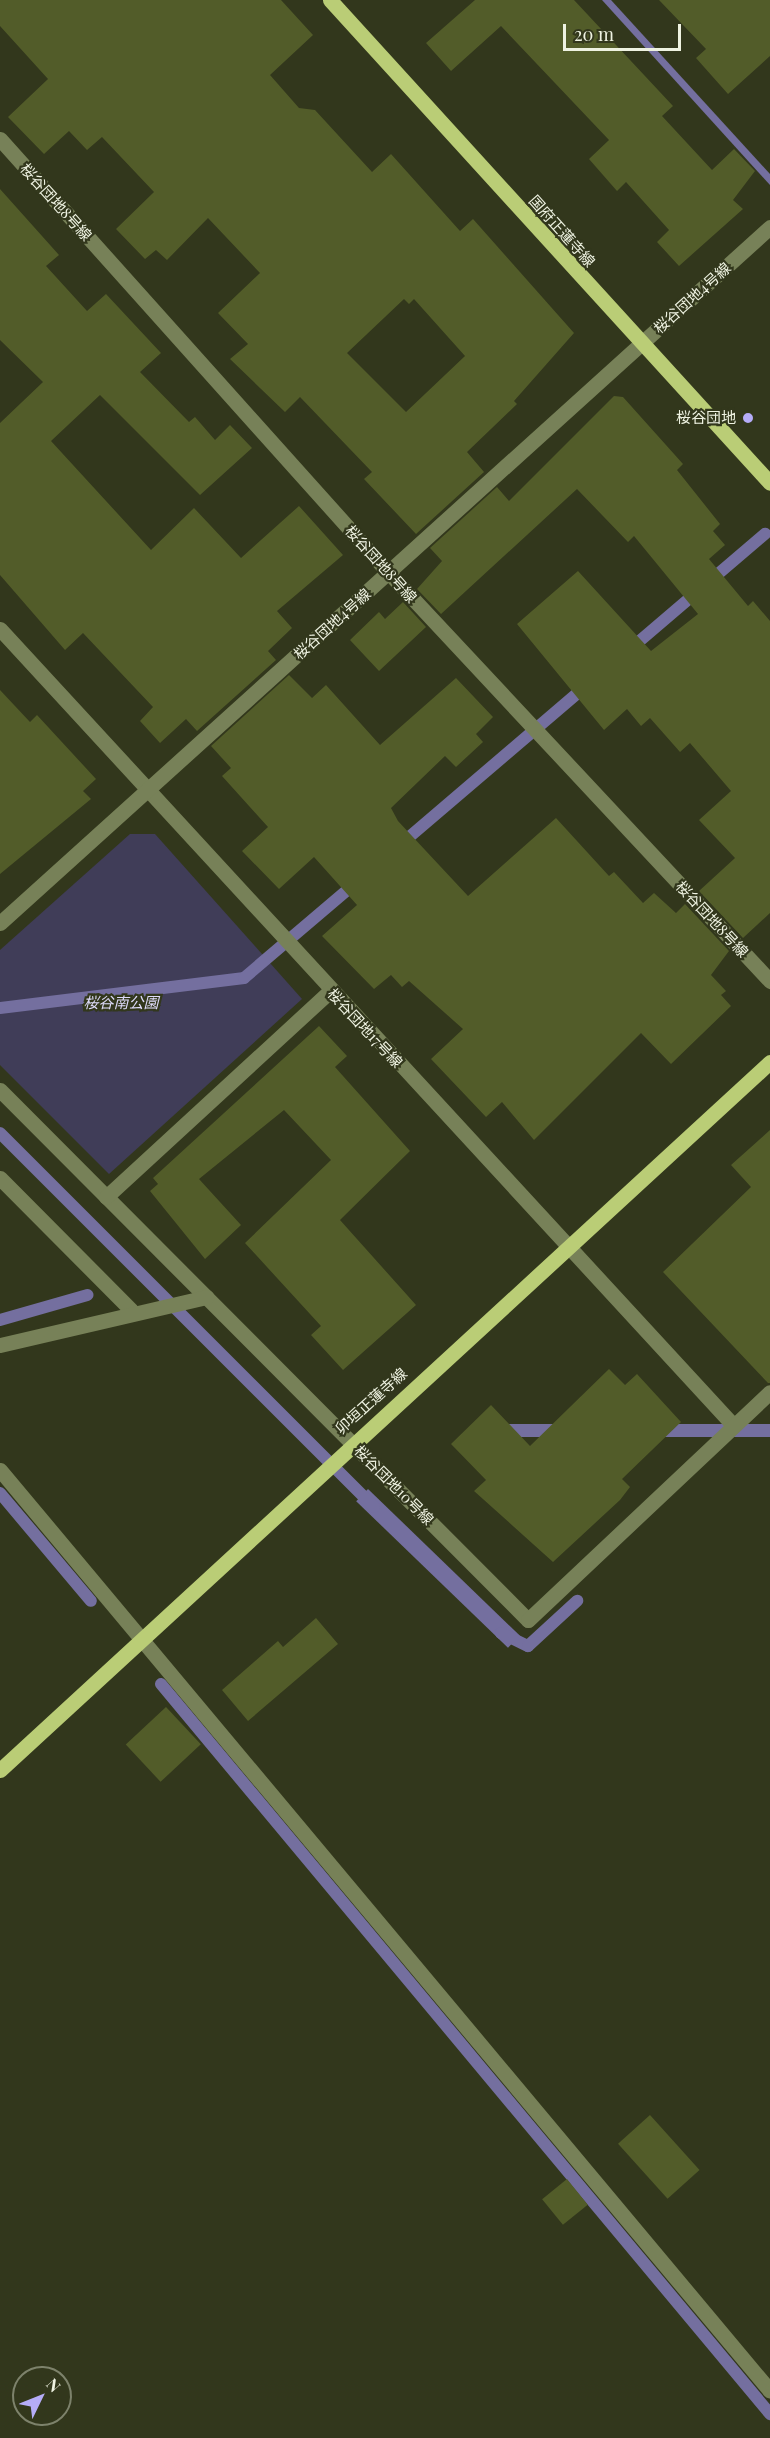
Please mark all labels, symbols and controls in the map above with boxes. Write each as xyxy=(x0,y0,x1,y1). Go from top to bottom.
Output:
scale bar xyxy=(566,12,684,50)
text: 20 m xyxy=(574,22,614,46)
street label: 桜谷団地8号線 xyxy=(17,160,95,244)
street label: 国府正蓮寺線 xyxy=(525,192,599,270)
street label: 桜谷団地4号線 xyxy=(650,259,734,337)
place label: 桜谷団地 xyxy=(676,409,736,427)
marker: 桜谷団地 xyxy=(741,411,755,425)
street label: 桜谷団地8号線 xyxy=(342,522,420,606)
street label: 桜谷団地4号線 xyxy=(290,585,374,663)
street label: 桜谷団地8号線 xyxy=(672,877,752,961)
street label: 桜谷団地17号線 xyxy=(324,985,406,1071)
park label: 桜谷南公園 xyxy=(84,994,158,1012)
street label: 卯垣正蓮寺線 xyxy=(332,1364,410,1438)
street label: 桜谷団地10号線 xyxy=(351,1442,437,1528)
north arrow xyxy=(12,2366,72,2426)
text: N xyxy=(42,2373,66,2396)

